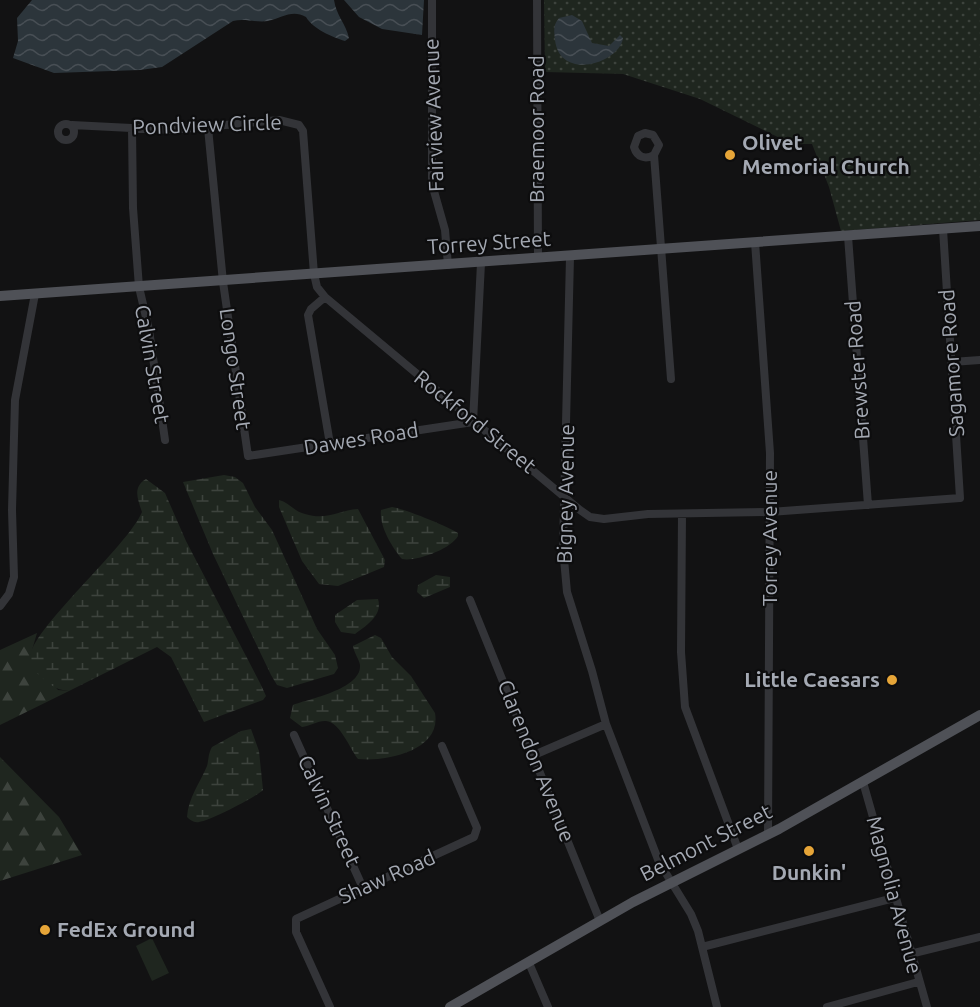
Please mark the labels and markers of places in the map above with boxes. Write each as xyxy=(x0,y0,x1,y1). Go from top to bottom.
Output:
place label: Olivet Memorial Church xyxy=(742,130,910,178)
marker: Olivet Memorial Church xyxy=(723,148,737,162)
place label: Little Caesars xyxy=(744,667,880,691)
marker: Little Caesars xyxy=(885,673,899,687)
marker: Dunkin' xyxy=(802,844,816,858)
place label: Dunkin' xyxy=(772,860,846,884)
place label: FedEx Ground xyxy=(57,917,195,941)
marker: FedEx Ground xyxy=(38,923,52,937)

